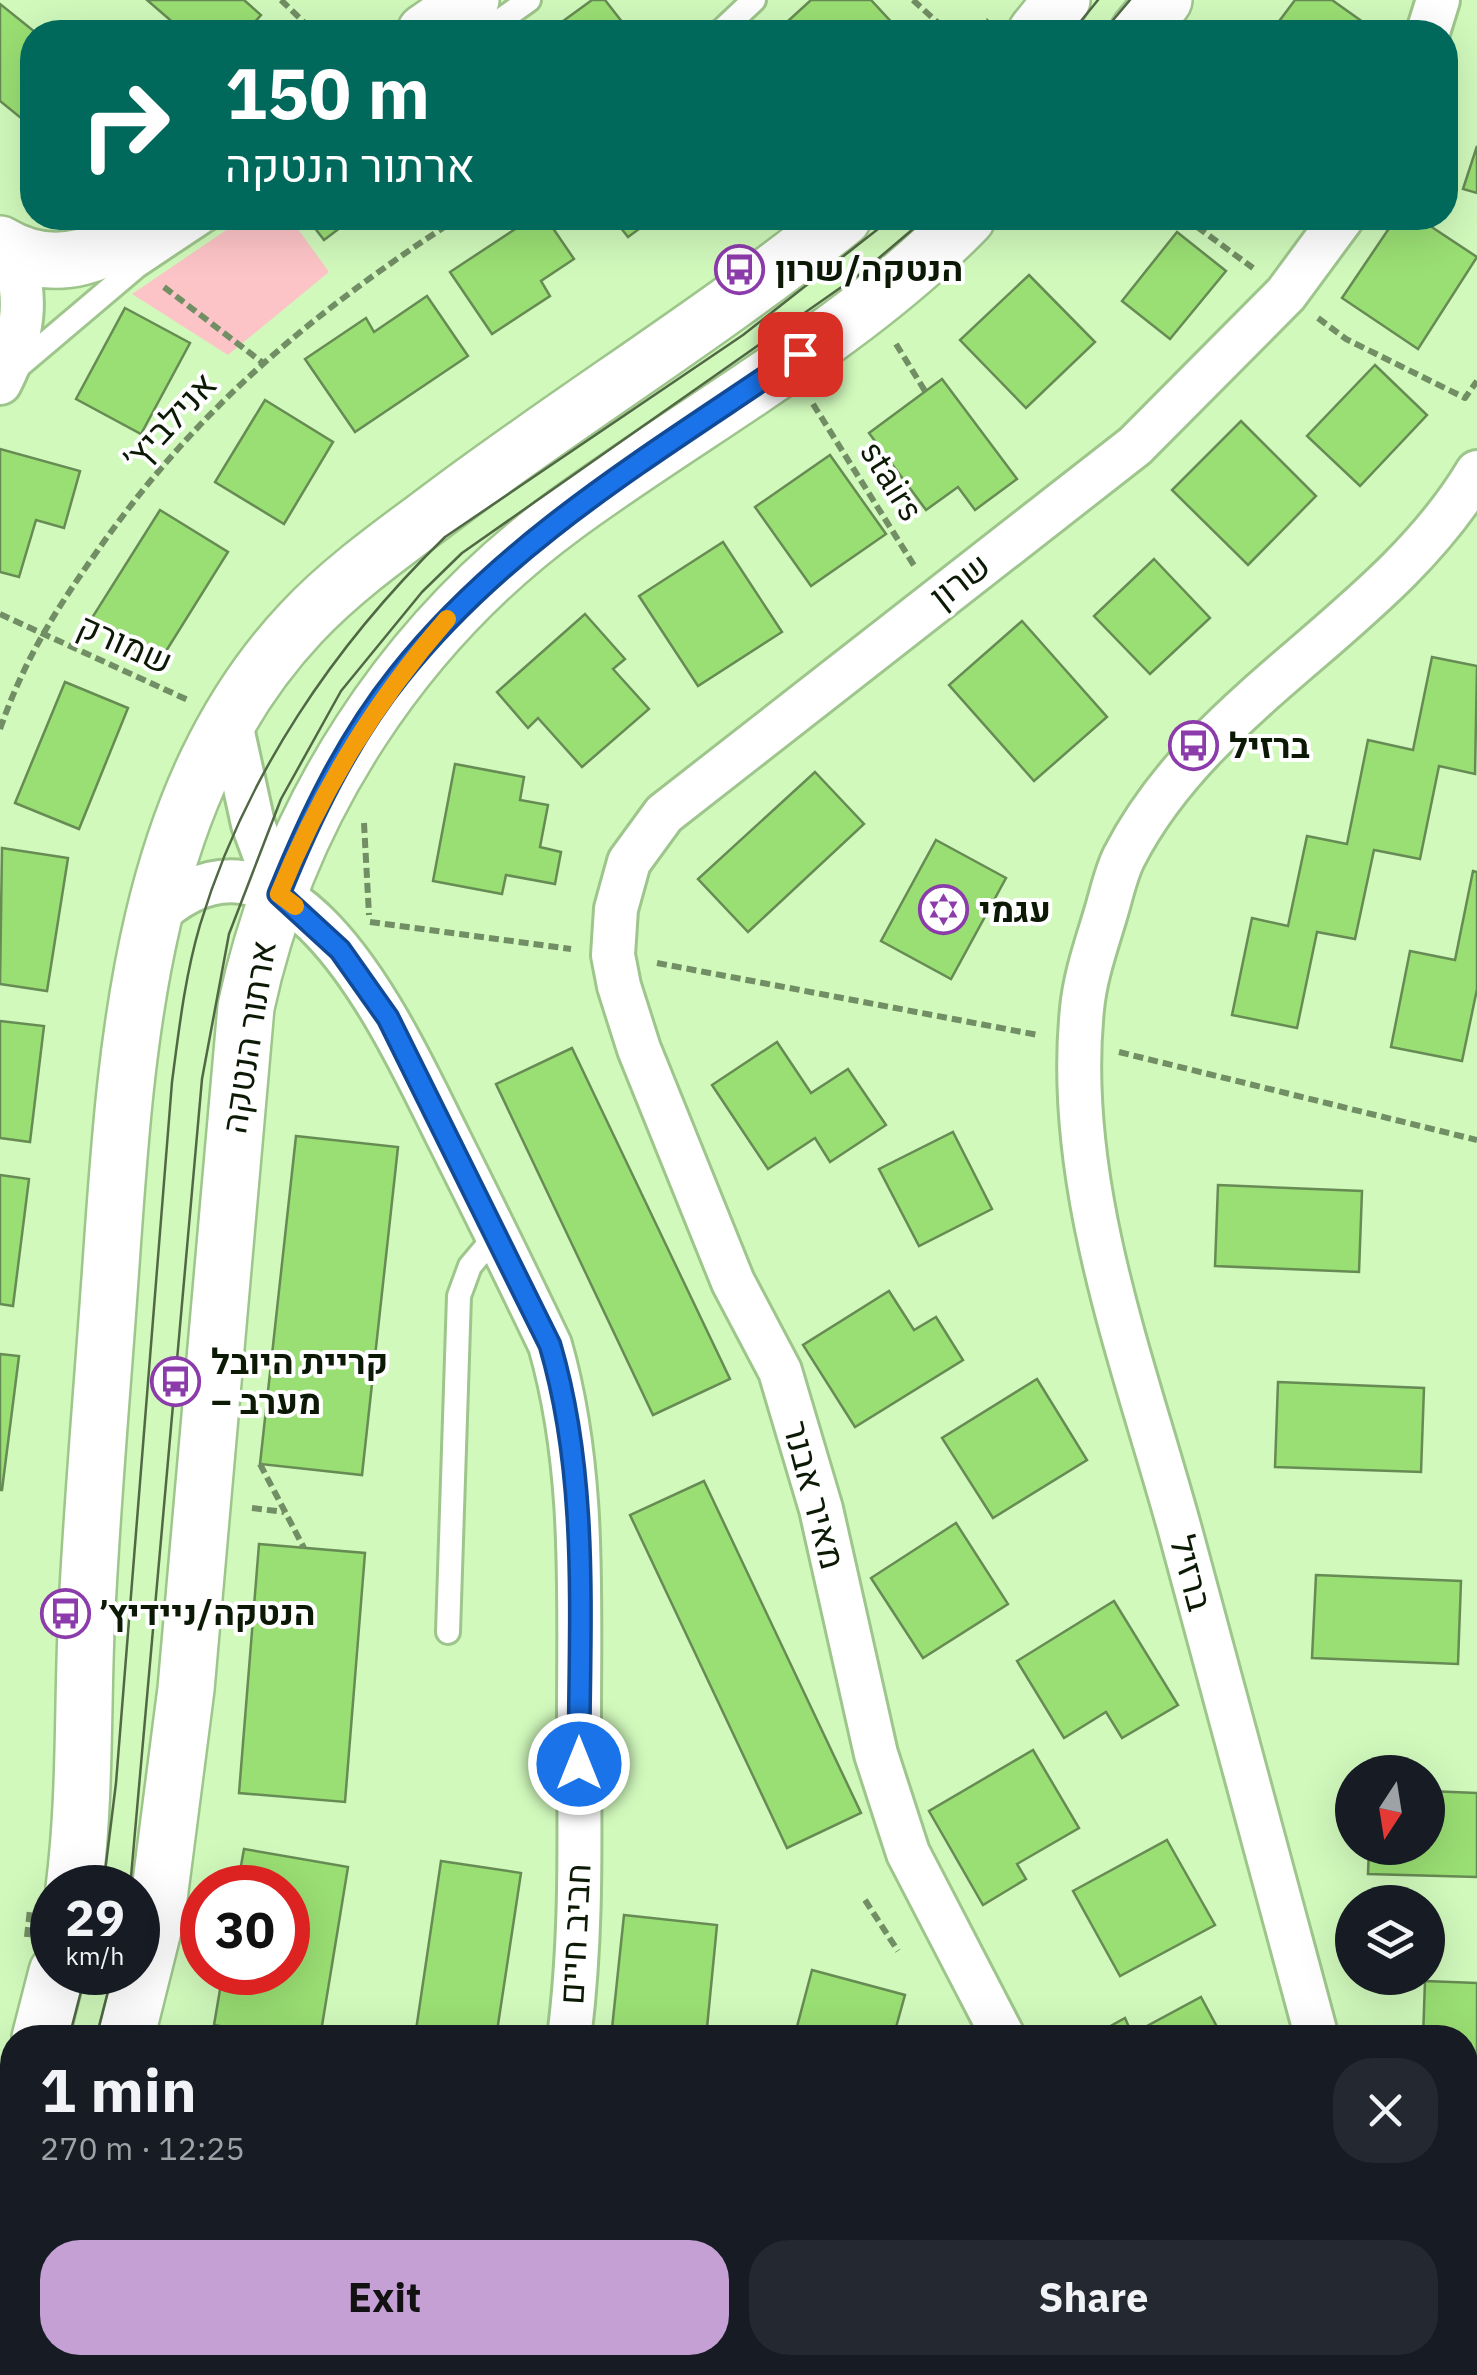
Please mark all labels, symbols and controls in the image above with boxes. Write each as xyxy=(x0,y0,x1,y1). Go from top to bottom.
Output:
text: 150 m xyxy=(225,47,430,138)
icon: right xyxy=(60,60,190,190)
text: ארתור הנטקה xyxy=(225,136,475,194)
bus stop icon: הנטקה/שרון xyxy=(714,243,766,295)
place label: הנטקה/שרון xyxy=(775,245,963,291)
pin xyxy=(758,312,843,397)
icon: arrive xyxy=(773,327,828,382)
street label: אנילביץ׳ xyxy=(112,362,226,479)
street label: stairs xyxy=(850,432,935,529)
street label: שרון xyxy=(919,542,999,618)
street label: שמורק xyxy=(71,602,180,684)
bus stop icon: ברזיל xyxy=(1168,720,1220,772)
place label: ברזיל xyxy=(1229,722,1310,768)
synagogue icon: עגמי xyxy=(918,884,970,936)
place label: עגמי xyxy=(979,886,1051,932)
street label: ארתור הנטקה xyxy=(210,937,286,1136)
place label: קריית היובל – מערב xyxy=(211,1338,388,1424)
bus stop icon: קריית היובל – מערב xyxy=(150,1356,202,1408)
street label: מאיר אבנר xyxy=(773,1416,857,1574)
street label: ברזיל xyxy=(1160,1530,1224,1616)
bus stop icon: הנטקה/ניידיץ׳ xyxy=(39,1587,91,1639)
place label: הנטקה/ניידיץ׳ xyxy=(100,1589,316,1635)
position arrow xyxy=(527,1712,631,1816)
north arrow xyxy=(1335,1755,1445,1865)
map controls xyxy=(1335,1755,1445,1995)
street label: חביב חיים xyxy=(547,1862,601,2006)
speed limit sign: 30 xyxy=(180,1865,310,1995)
text: 29 xyxy=(65,1885,125,1950)
button: layers xyxy=(1335,1885,1445,1995)
text: km/h xyxy=(66,1939,124,1972)
text: 1 min xyxy=(40,2050,197,2129)
button: close xyxy=(1333,2058,1438,2163)
text: 270 m · 12:25 xyxy=(40,2127,245,2169)
button: Exit xyxy=(40,2240,729,2355)
button: Share xyxy=(749,2240,1438,2355)

